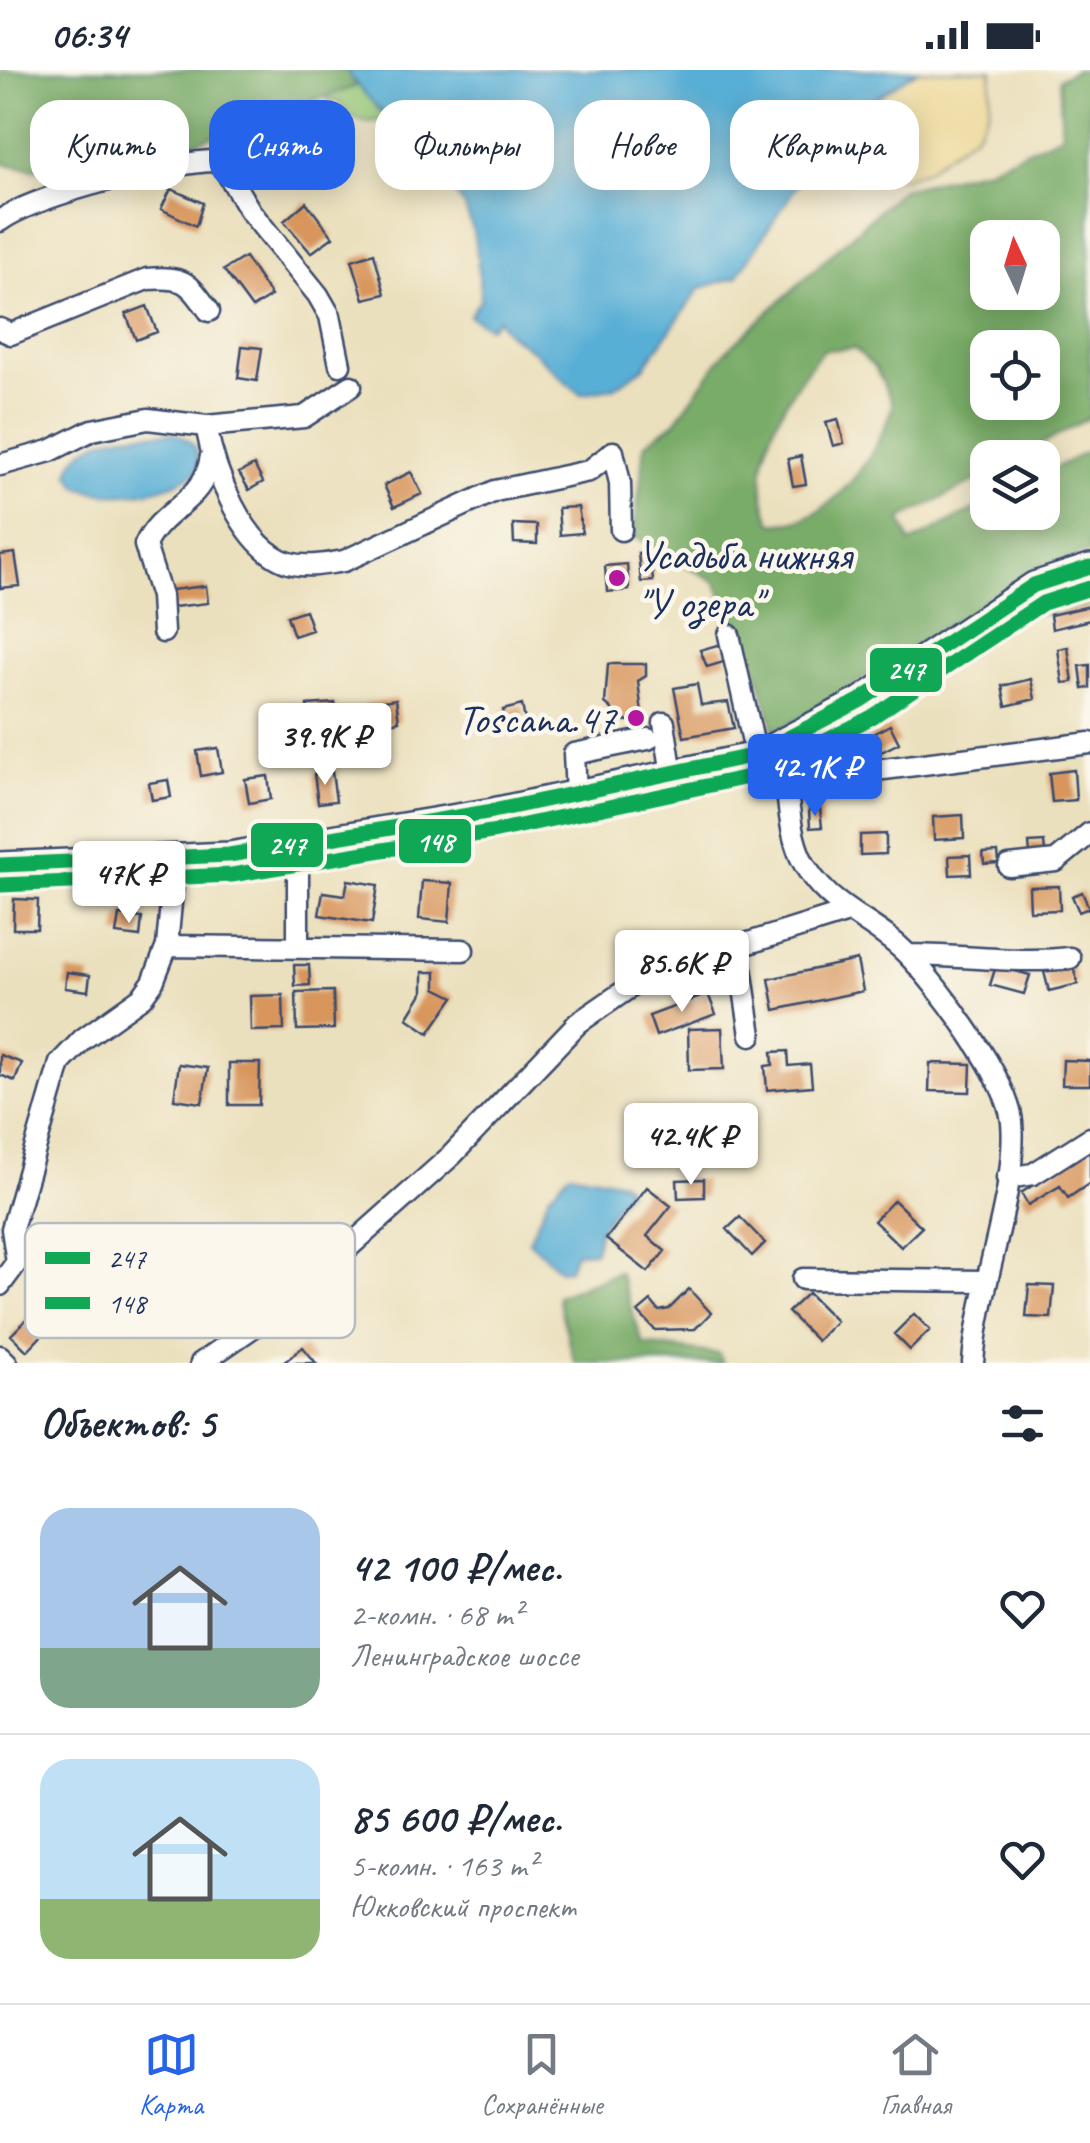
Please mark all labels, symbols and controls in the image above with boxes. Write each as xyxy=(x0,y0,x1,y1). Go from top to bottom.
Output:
text: 06:34 xyxy=(50,12,127,59)
chip: Купить xyxy=(30,100,189,190)
chip: Снять xyxy=(209,100,355,190)
chip: Фильтры xyxy=(375,100,554,190)
chip: Новое xyxy=(574,100,710,190)
chip: Квартира xyxy=(730,100,919,190)
north arrow xyxy=(970,220,1060,310)
map controls xyxy=(970,220,1060,530)
button: locate xyxy=(970,330,1060,420)
button: layers xyxy=(970,440,1060,530)
place label: Усадьба нижняя "У озера" xyxy=(637,529,854,630)
marker: Усадьба нижняя "У озера" xyxy=(606,567,628,589)
line badge: 247 xyxy=(868,646,944,694)
text: 247 xyxy=(887,653,927,688)
place label: Toscana.47 xyxy=(458,693,618,746)
pin: 39.9K ₽ xyxy=(233,703,417,788)
marker: Toscana.47 xyxy=(625,707,647,729)
text: 39.9K ₽ xyxy=(280,715,370,756)
pin: 42.1K ₽ xyxy=(723,734,907,819)
text: 42.1K ₽ xyxy=(770,746,860,787)
line badge: 148 xyxy=(397,817,473,865)
line badge: 247 xyxy=(249,821,325,869)
text: 148 xyxy=(416,824,457,859)
text: 247 xyxy=(268,828,308,863)
pin: 47K ₽ xyxy=(59,841,199,926)
text: 47K ₽ xyxy=(94,853,164,894)
pin: 85.6K ₽ xyxy=(590,930,774,1015)
text: 85.6K ₽ xyxy=(637,942,727,983)
pin: 42.4K ₽ xyxy=(599,1103,783,1188)
text: 42.4K ₽ xyxy=(646,1115,736,1156)
legend xyxy=(25,1223,355,1338)
text: 247 xyxy=(108,1241,147,1276)
text: 148 xyxy=(108,1286,148,1321)
icon: filters xyxy=(995,1396,1050,1451)
text: Объектов: 5 xyxy=(40,1397,215,1450)
text: 42 100 ₽/мес. xyxy=(350,1541,561,1594)
icon: home xyxy=(120,1548,240,1668)
icon: heart xyxy=(995,1581,1050,1636)
text: 2-комн. · 68 m² xyxy=(350,1594,522,1635)
text: Ленинградское шоссе xyxy=(350,1635,578,1676)
text: 85 600 ₽/мес. xyxy=(350,1792,562,1845)
icon: home xyxy=(120,1799,240,1919)
icon: heart xyxy=(995,1832,1050,1887)
text: 5-комн. · 163 m² xyxy=(350,1845,537,1886)
text: Юкковский проспект xyxy=(350,1886,576,1927)
tab: Карта xyxy=(139,2027,203,2122)
tab: Сохранённые xyxy=(481,2027,603,2122)
tab: Главная xyxy=(881,2027,951,2122)

